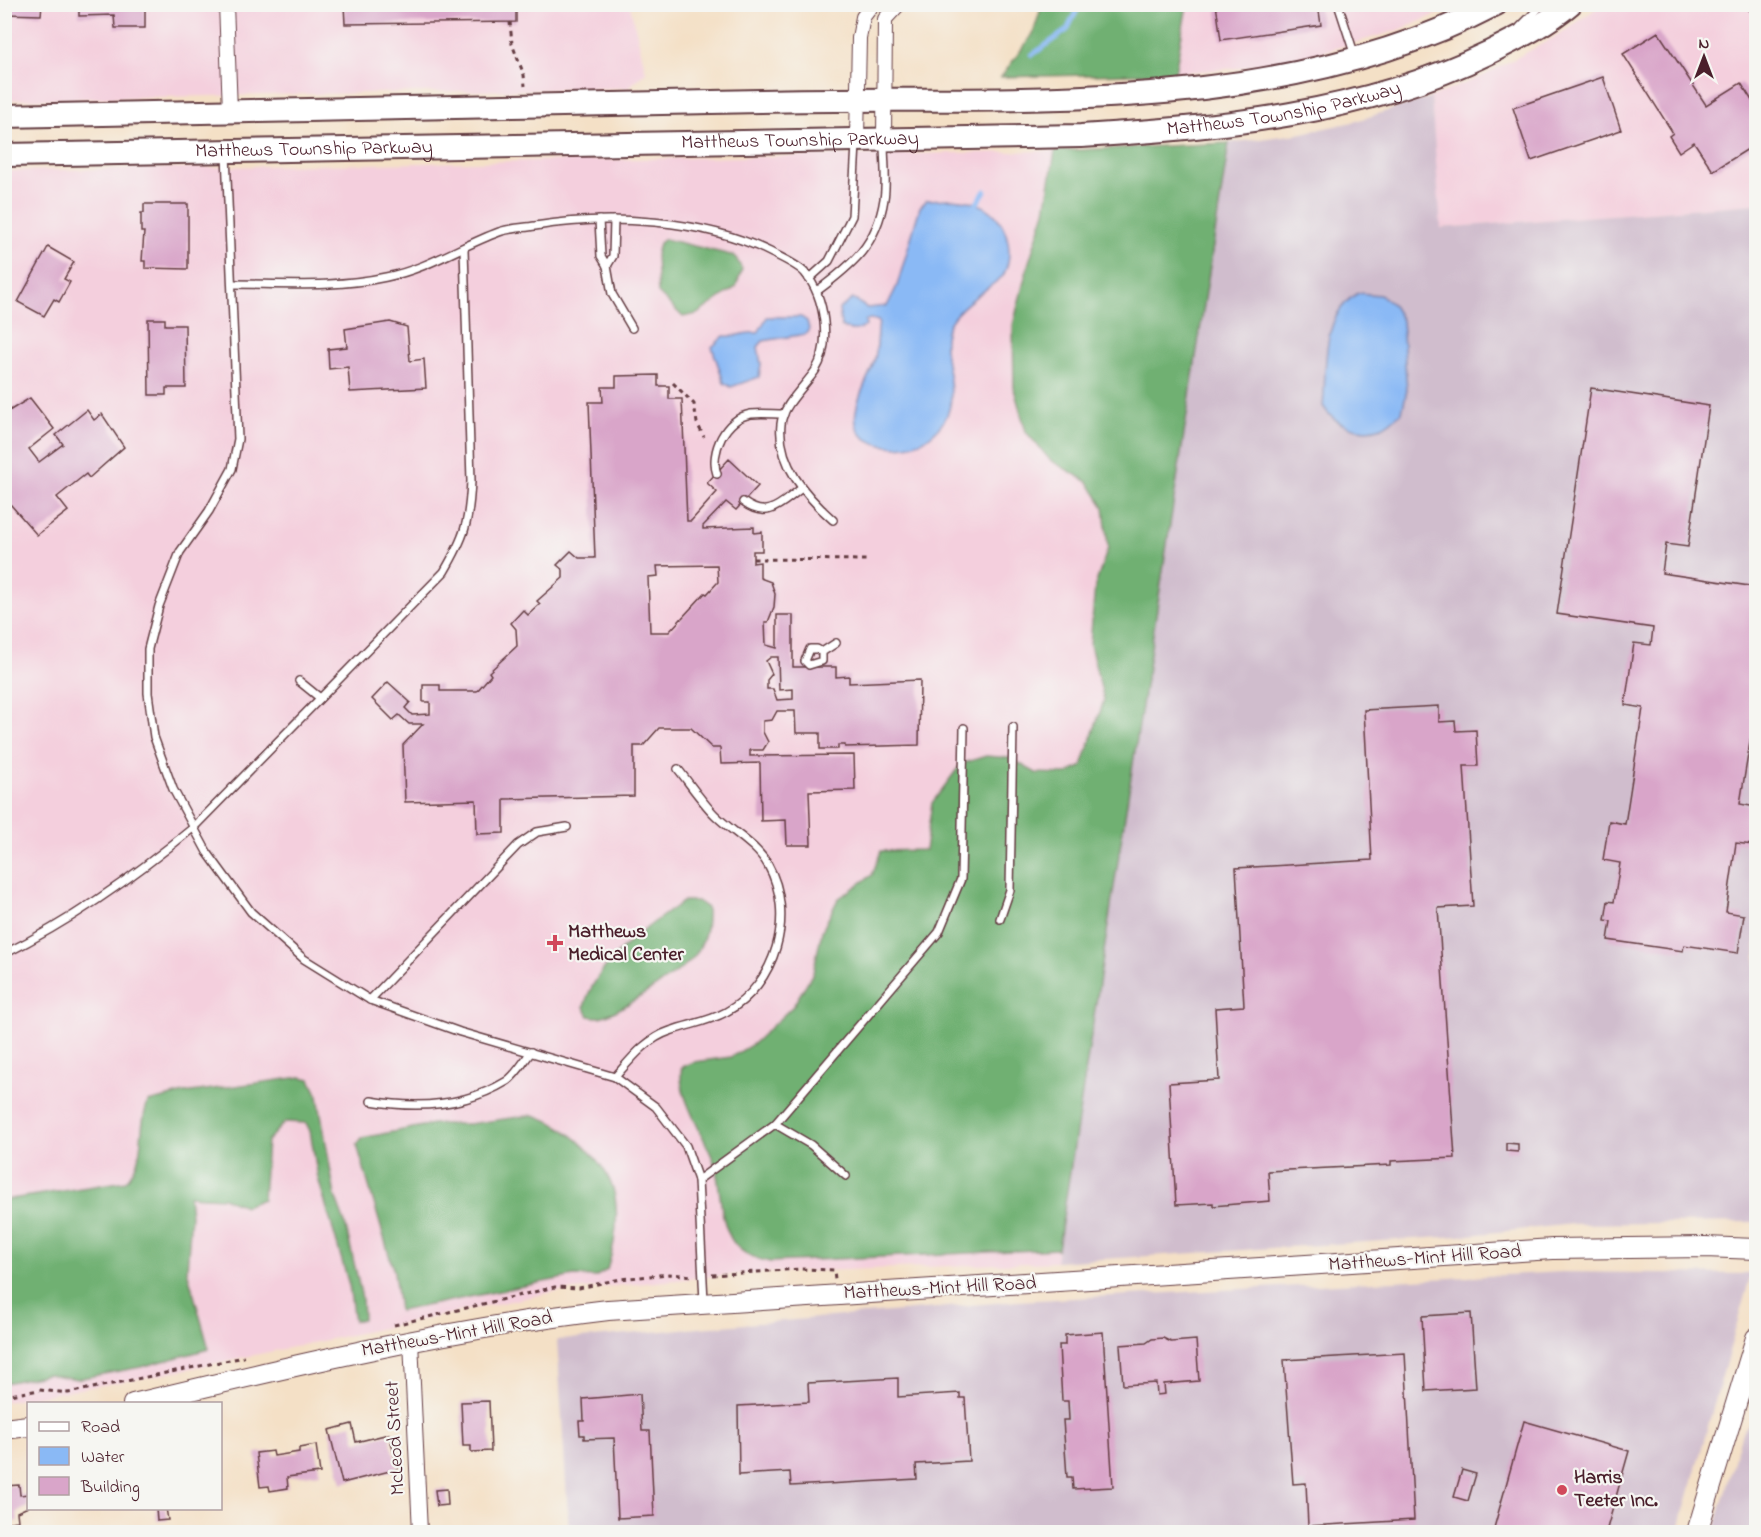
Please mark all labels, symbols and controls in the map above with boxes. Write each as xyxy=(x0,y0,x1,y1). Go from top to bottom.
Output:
north arrow xyxy=(1674,27,1734,87)
text: N xyxy=(1699,32,1710,56)
street label: Matthews Township Parkway xyxy=(1165,74,1405,144)
street label: Matthews Township Parkway xyxy=(681,124,919,158)
street label: Matthews Township Parkway xyxy=(195,133,433,166)
place label: Matthews Medical Center xyxy=(568,918,684,970)
marker: Matthews Medical Center xyxy=(546,934,564,952)
street label: Matthews-Mint Hill Road xyxy=(1328,1238,1522,1280)
street label: Matthews-Mint Hill Road xyxy=(843,1269,1037,1309)
street label: Matthews-Mint Hill Road xyxy=(359,1304,555,1366)
street label: McLeod Street xyxy=(379,1380,413,1496)
legend xyxy=(27,1402,222,1510)
text: Road xyxy=(81,1415,120,1441)
text: Water xyxy=(81,1445,125,1471)
place label: Harris Teeter Inc. xyxy=(1574,1464,1658,1516)
text: Building xyxy=(80,1475,140,1502)
marker: Harris Teeter Inc. xyxy=(1555,1483,1569,1497)

